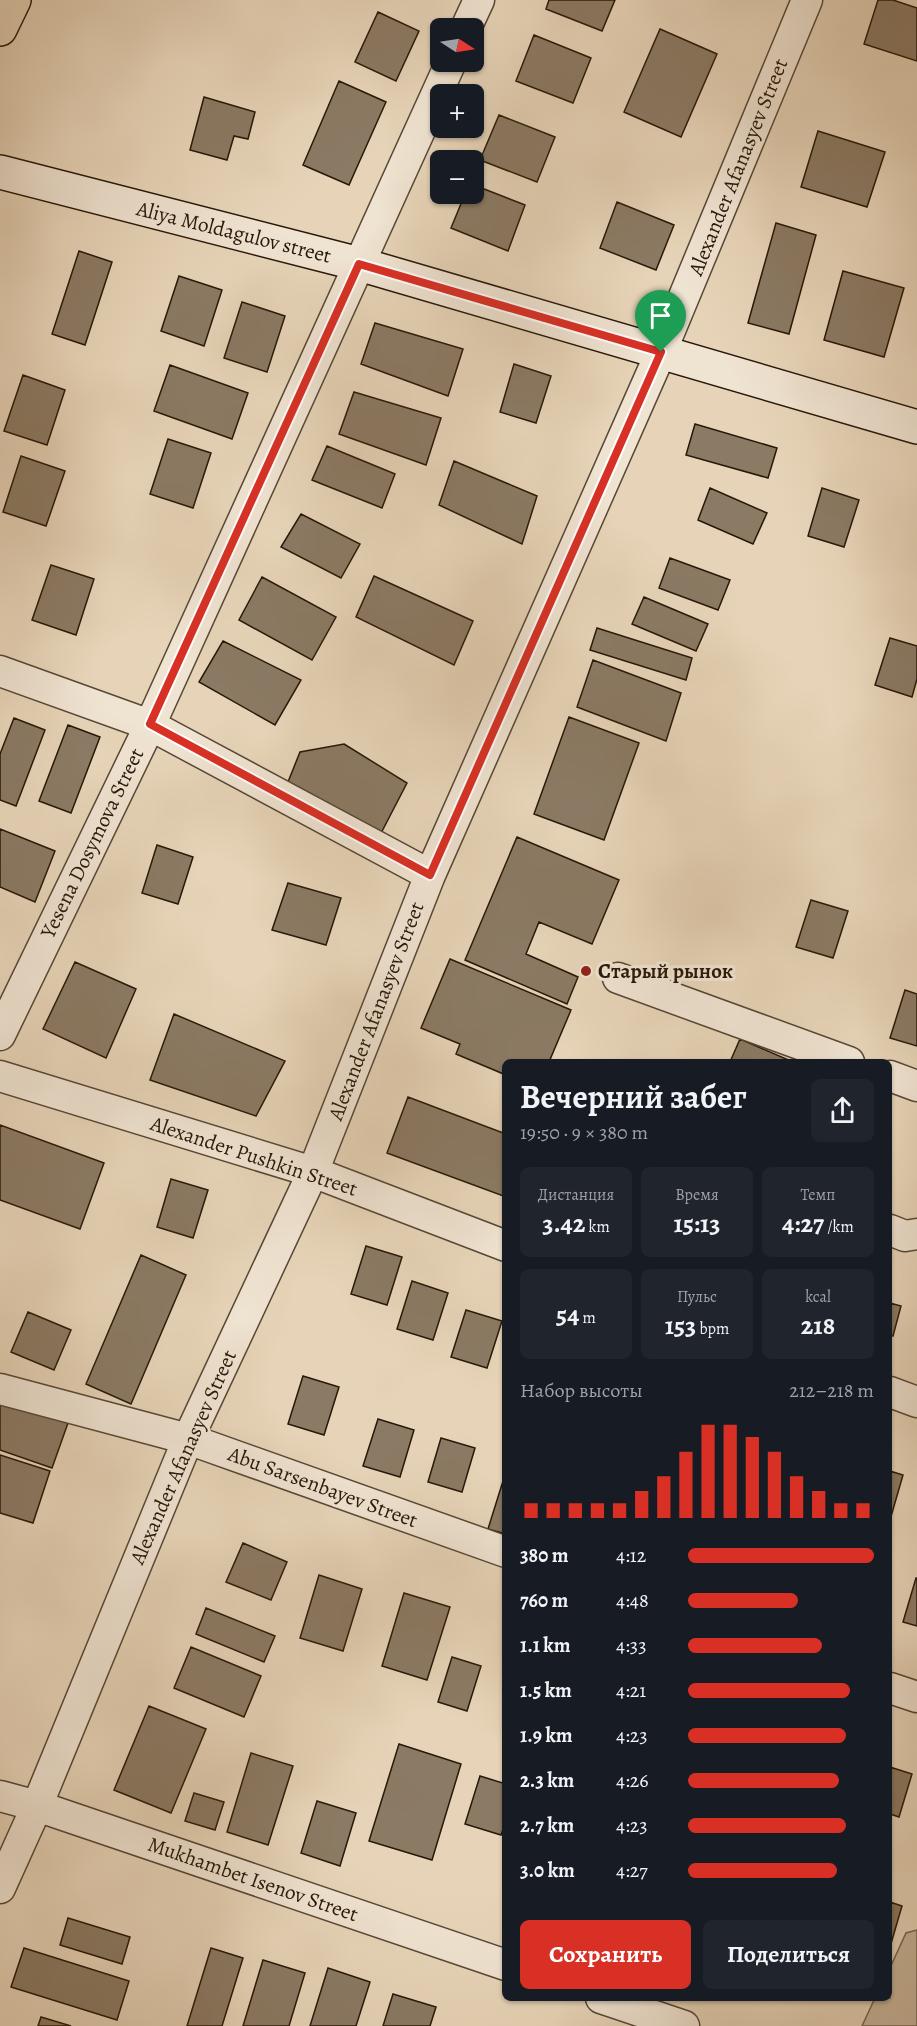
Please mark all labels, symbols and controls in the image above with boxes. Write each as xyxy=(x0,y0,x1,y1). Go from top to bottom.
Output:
north arrow xyxy=(430,18,484,72)
map controls xyxy=(430,18,484,204)
street label: Alexander Afanasyev Street xyxy=(681,54,794,281)
button: + xyxy=(430,84,484,138)
button: − xyxy=(430,150,484,204)
street label: Aliya Moldagulov street xyxy=(133,194,334,270)
pin xyxy=(635,290,686,352)
icon: arrive xyxy=(644,299,677,332)
street label: Yesena Dosymova Street xyxy=(33,743,150,944)
street label: Alexander Afanasyev Street xyxy=(321,898,431,1125)
place label: Старый рынок xyxy=(598,957,733,985)
marker: Старый рынок xyxy=(579,964,593,978)
text: Вечерний забег xyxy=(520,1074,747,1119)
button: share xyxy=(811,1079,874,1142)
street label: Alexander Pushkin Street xyxy=(146,1109,361,1203)
text: 19:50 · 9 × 380 m xyxy=(520,1119,648,1146)
text: Дистанция xyxy=(538,1184,614,1206)
text: Время xyxy=(675,1184,719,1206)
text: Темп xyxy=(801,1184,835,1206)
text: 3.42 xyxy=(542,1206,585,1241)
text: 15:13 xyxy=(673,1206,721,1241)
text: 4:27 xyxy=(782,1206,824,1241)
text: km xyxy=(585,1216,610,1238)
text: /km xyxy=(824,1216,854,1238)
text: Пульс xyxy=(677,1286,717,1308)
text: kcal xyxy=(805,1286,831,1308)
text: 54 xyxy=(556,1297,579,1332)
text: m xyxy=(579,1307,596,1329)
text: 153 xyxy=(665,1308,696,1343)
text: 218 xyxy=(801,1308,835,1343)
text: bpm xyxy=(696,1318,729,1340)
street label: Alexander Afanasyev Street xyxy=(123,1345,243,1569)
text: Набор высоты xyxy=(520,1377,643,1404)
text: 212–218 m xyxy=(789,1377,874,1404)
street label: Abu Sarsenbayev Street xyxy=(224,1439,422,1534)
text: 380 m xyxy=(520,1542,569,1569)
text: 4:12 xyxy=(616,1542,646,1569)
text: 760 m xyxy=(520,1587,568,1614)
text: 4:48 xyxy=(616,1587,649,1614)
text: 1.1 km xyxy=(520,1632,570,1659)
text: 4:33 xyxy=(616,1632,646,1659)
text: 1.5 km xyxy=(520,1677,572,1704)
text: 4:21 xyxy=(616,1677,646,1704)
text: 1.9 km xyxy=(520,1722,573,1749)
text: 4:23 xyxy=(616,1722,648,1749)
text: 2.3 km xyxy=(520,1767,574,1794)
text: 4:26 xyxy=(616,1767,649,1794)
text: 2.7 km xyxy=(520,1812,574,1839)
text: 4:23 xyxy=(616,1812,648,1839)
street label: Mukhambet Isenov Street xyxy=(144,1830,362,1928)
text: 3.0 km xyxy=(520,1857,575,1884)
text: 4:27 xyxy=(616,1857,648,1884)
button: Сохранить xyxy=(520,1920,691,1989)
button: Поделиться xyxy=(703,1920,874,1989)

